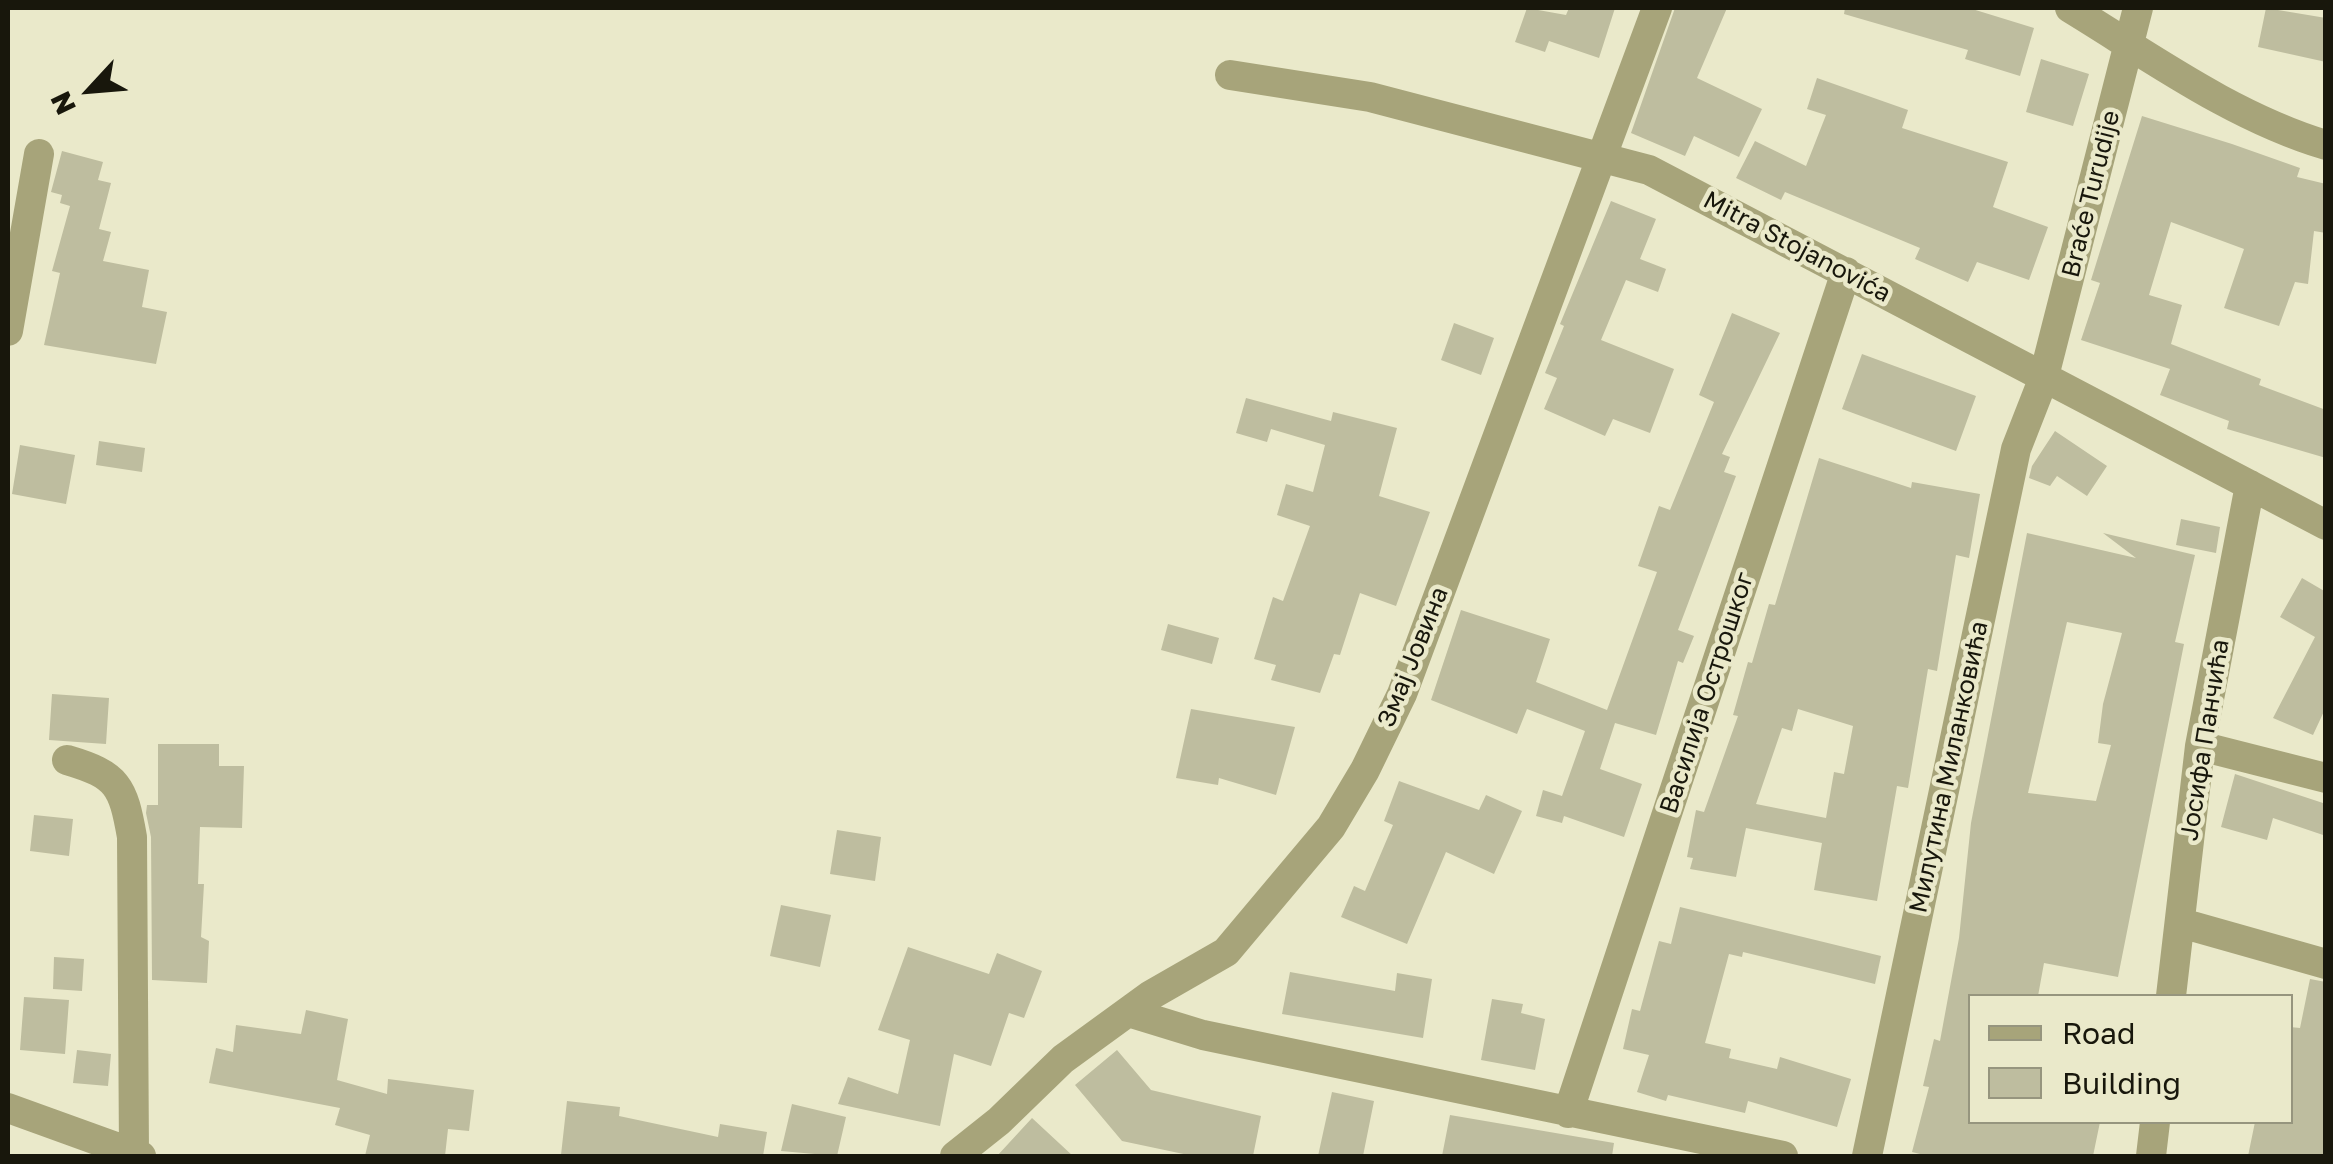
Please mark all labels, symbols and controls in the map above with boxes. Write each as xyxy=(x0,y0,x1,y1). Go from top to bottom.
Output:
north arrow xyxy=(40,40,140,140)
text: N xyxy=(43,87,82,120)
street label: Braće Turudije xyxy=(2056,107,2126,281)
street label: Mitra Stojanovića xyxy=(1698,185,1896,309)
street label: Василија Острошког xyxy=(1654,568,1760,818)
street label: Змај Јовина xyxy=(1371,582,1455,732)
street label: Милутина Миланковића xyxy=(1903,618,1995,916)
street label: Јосифа Панчића xyxy=(2174,637,2236,843)
legend xyxy=(1968,994,2293,1124)
text: Road xyxy=(2062,1015,2136,1051)
text: Building xyxy=(2062,1065,2181,1101)

